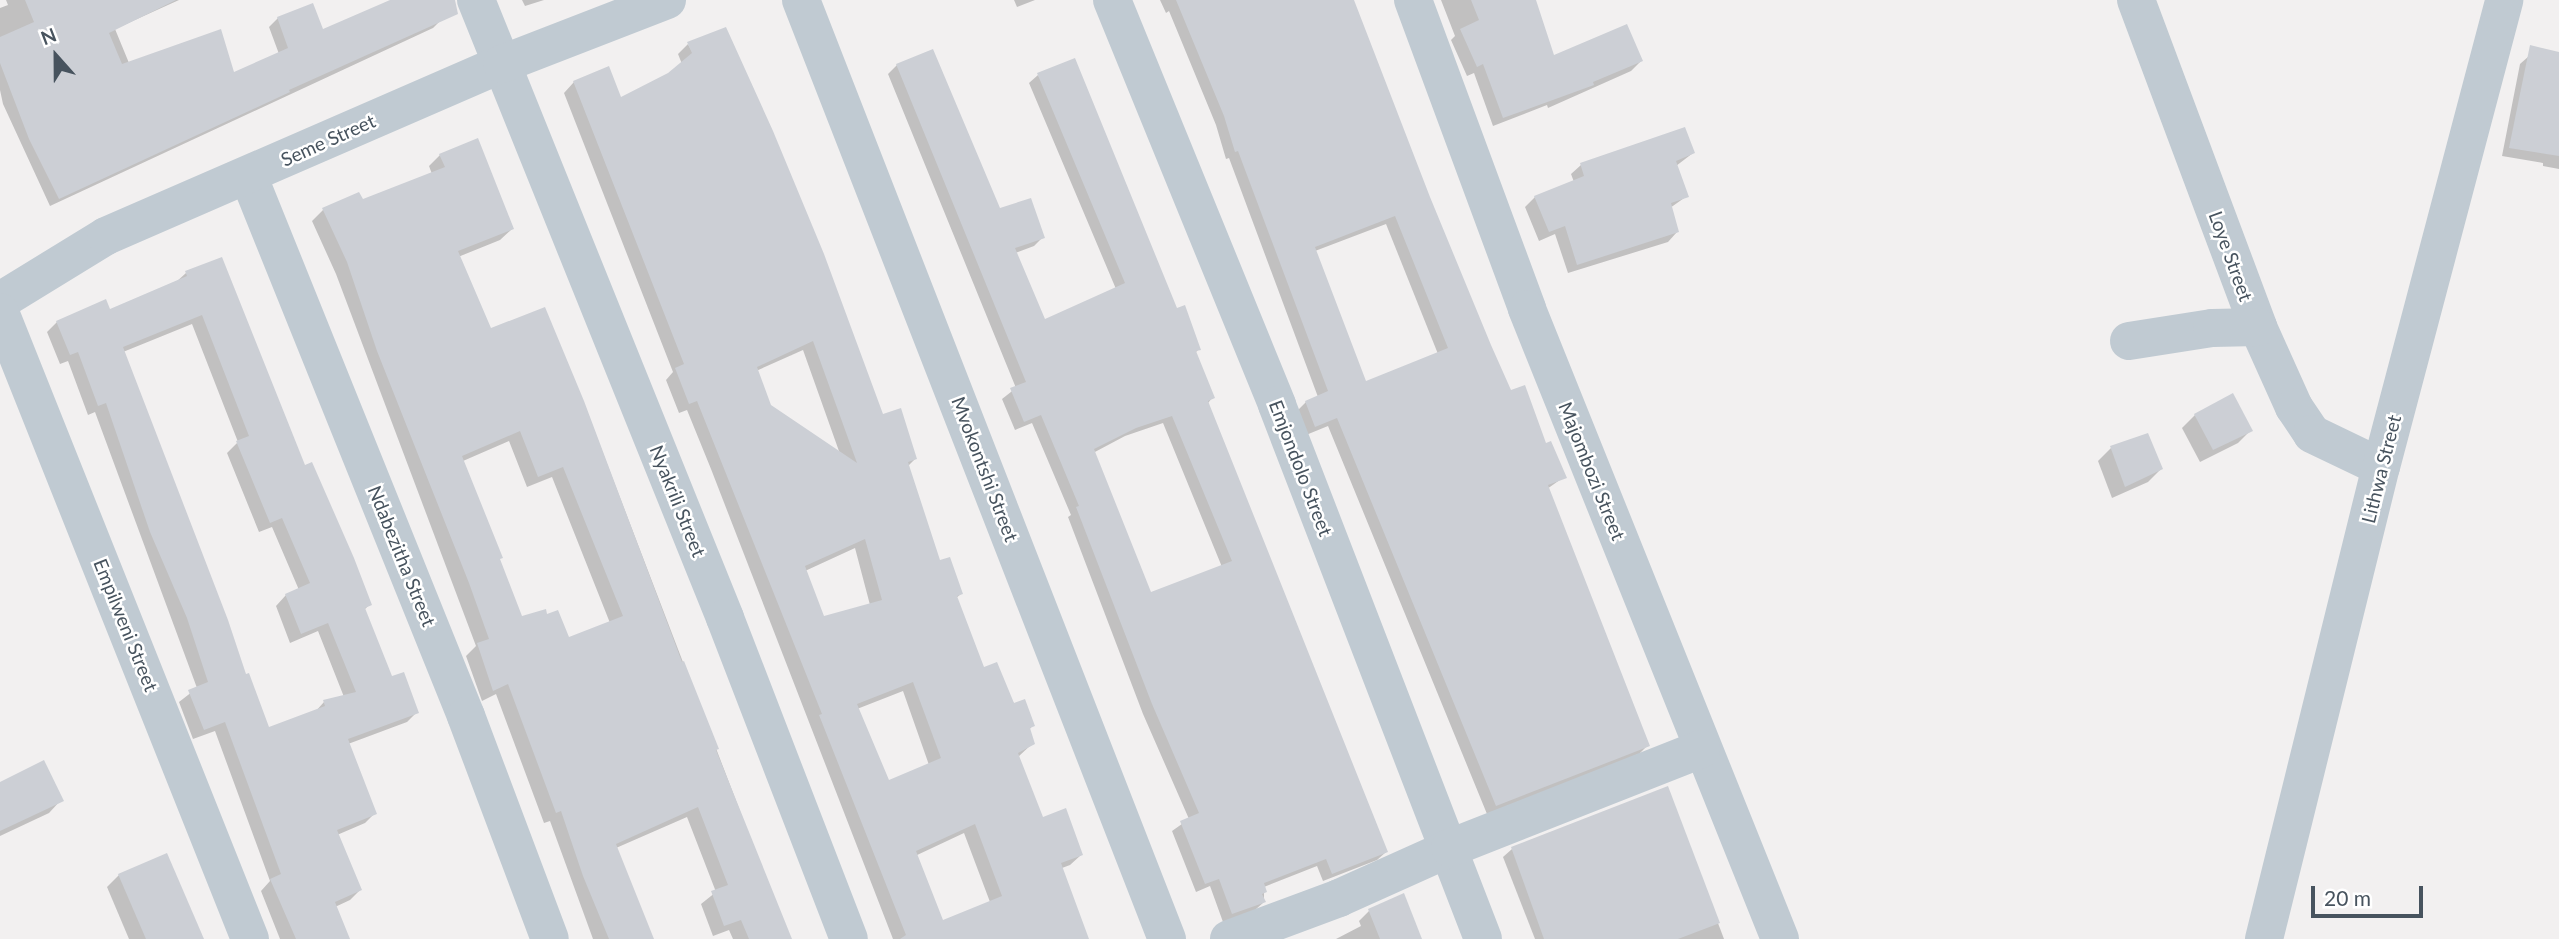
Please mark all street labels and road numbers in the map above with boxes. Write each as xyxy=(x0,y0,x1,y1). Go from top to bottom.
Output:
street label: Seme Street xyxy=(277,109,379,171)
street label: Loye Street xyxy=(2204,208,2258,304)
street label: Mvokontshi Street xyxy=(947,393,1023,545)
street label: Emjondolo Street xyxy=(1265,397,1337,539)
street label: Majombozi Street xyxy=(1554,399,1630,543)
street label: Lithwa Street xyxy=(2357,412,2405,526)
street label: Nyakrili Street xyxy=(645,442,711,560)
street label: Ndabezitha Street xyxy=(363,482,441,630)
street label: Empilweni Street xyxy=(89,555,163,695)

